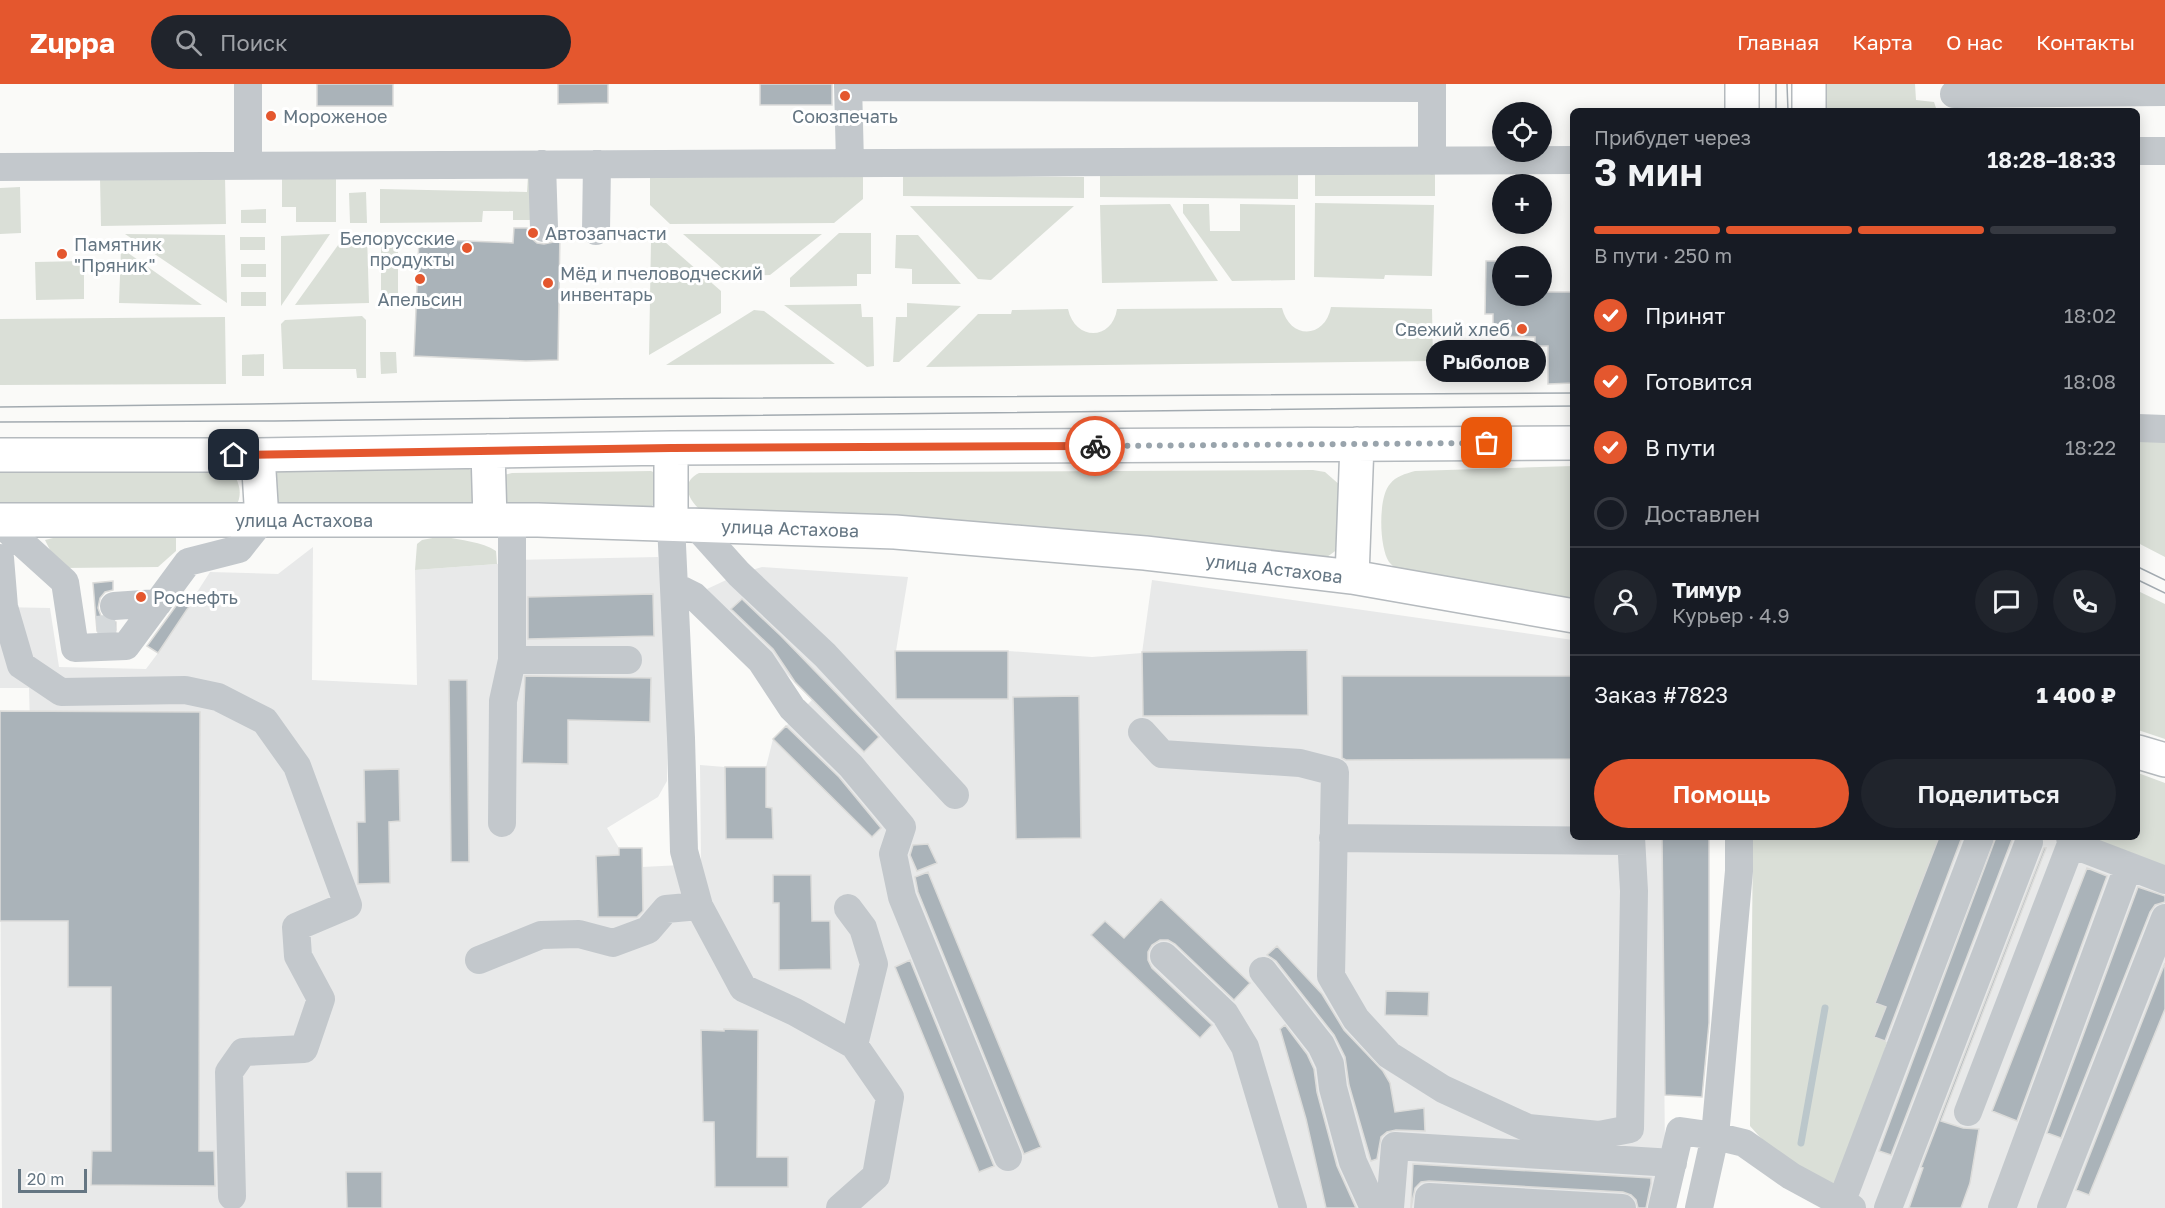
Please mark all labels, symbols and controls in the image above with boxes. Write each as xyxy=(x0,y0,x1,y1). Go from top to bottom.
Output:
search box xyxy=(151,15,571,69)
text: Zuppa xyxy=(30,26,115,59)
icon: search xyxy=(172,26,205,59)
text: Поиск xyxy=(220,29,288,56)
text: Главная xyxy=(1737,29,1819,55)
text: Карта xyxy=(1852,29,1913,55)
text: О нас xyxy=(1946,29,2003,55)
text: Контакты xyxy=(2036,29,2135,55)
marker: Союзпечать xyxy=(838,89,852,103)
map controls xyxy=(1492,102,1552,306)
button: locate xyxy=(1492,102,1552,162)
place label: Мороженое xyxy=(283,105,388,127)
place label: Союзпечать xyxy=(792,105,898,127)
marker: Мороженое xyxy=(264,109,278,123)
text: Прибудет через xyxy=(1594,125,1751,149)
text: 18:28–18:33 xyxy=(1987,146,2116,173)
text: 3 мин xyxy=(1594,148,1703,195)
button: + xyxy=(1492,174,1552,234)
place label: Автозапчасти xyxy=(545,222,667,244)
marker: Автозапчасти xyxy=(526,226,540,240)
place label: Белорусские продукты xyxy=(340,227,455,270)
place label: Памятник "Пряник" xyxy=(74,233,162,276)
marker: Белорусские продукты xyxy=(460,241,474,255)
text: В пути · 250 m xyxy=(1594,243,1732,267)
button: − xyxy=(1492,246,1552,306)
marker: Памятник "Пряник" xyxy=(55,247,69,261)
place label: Мёд и пчеловодческий инвентарь xyxy=(560,262,763,305)
marker: Апельсин xyxy=(413,272,427,286)
marker: Мёд и пчеловодческий инвентарь xyxy=(541,276,555,290)
place label: Апельсин xyxy=(377,288,463,310)
icon: check xyxy=(1594,299,1627,332)
text: Принят xyxy=(1645,302,1725,329)
text: 18:02 xyxy=(2064,303,2116,327)
place label: Свежий хлеб xyxy=(1395,318,1510,340)
marker: Свежий хлеб xyxy=(1515,322,1529,336)
callout: Рыболов xyxy=(1427,341,1547,383)
text: Рыболов xyxy=(1442,349,1530,373)
icon: check xyxy=(1594,365,1627,398)
text: Готовится xyxy=(1645,368,1753,395)
text: 18:08 xyxy=(2064,369,2116,393)
courier xyxy=(1065,416,1125,476)
pin xyxy=(1461,417,1512,468)
icon: bag xyxy=(1470,426,1503,459)
pin xyxy=(208,429,259,480)
icon: bike xyxy=(1079,430,1112,463)
icon: check xyxy=(1594,431,1627,464)
text: В пути xyxy=(1645,434,1715,461)
text: 18:22 xyxy=(2065,435,2116,459)
icon: home xyxy=(217,438,250,471)
text: Доставлен xyxy=(1645,500,1760,527)
street label: улица Астахова xyxy=(235,509,373,531)
street label: улица Астахова xyxy=(721,515,859,541)
street label: улица Астахова xyxy=(1204,549,1344,587)
button: person xyxy=(1594,570,1657,633)
button: chat xyxy=(1975,570,2038,633)
button: phone xyxy=(2053,570,2116,633)
text: Тимур xyxy=(1672,576,1741,603)
place label: Роснефть xyxy=(153,586,238,608)
marker: Роснефть xyxy=(134,590,148,604)
text: Курьер · 4.9 xyxy=(1672,603,1790,627)
text: Заказ #7823 xyxy=(1594,681,1728,708)
text: 1 400 ₽ xyxy=(2036,681,2116,708)
button: Помощь xyxy=(1594,759,1849,828)
button: Поделиться xyxy=(1861,759,2116,828)
scale bar xyxy=(18,1166,87,1194)
text: 20 m xyxy=(27,1169,64,1189)

